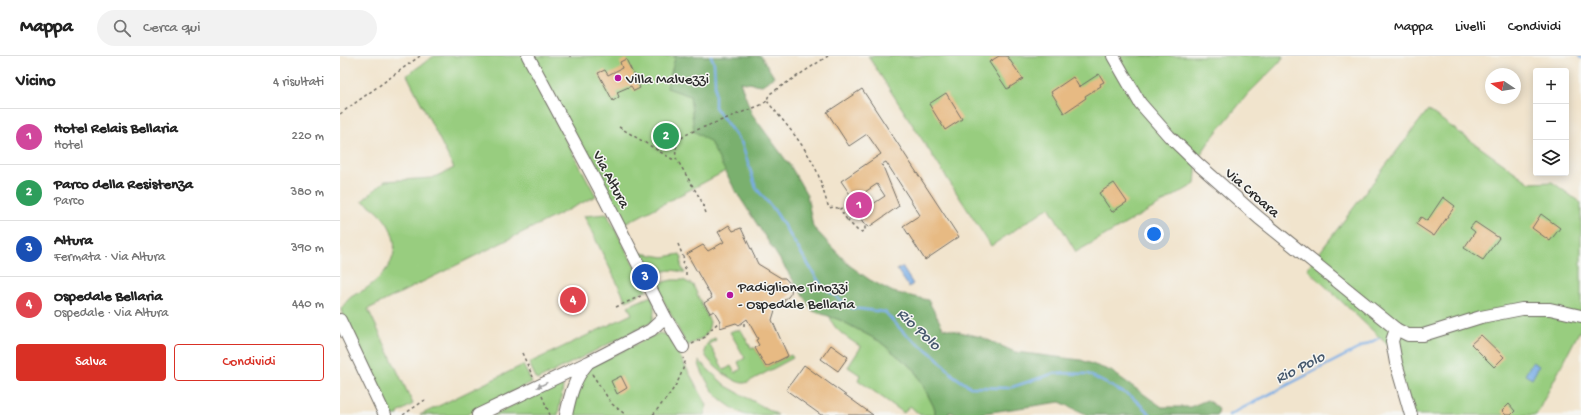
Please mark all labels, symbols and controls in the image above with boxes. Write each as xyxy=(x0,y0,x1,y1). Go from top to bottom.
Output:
search box xyxy=(97,10,377,46)
text: Mappa xyxy=(20,16,73,39)
icon: search xyxy=(111,17,133,39)
text: Cerca qui xyxy=(143,19,200,37)
text: Mappa xyxy=(1394,19,1433,36)
text: Livelli xyxy=(1455,19,1486,36)
text: Condividi xyxy=(1508,19,1561,36)
north arrow xyxy=(1485,68,1521,104)
map controls xyxy=(1533,68,1569,176)
button: + xyxy=(1533,68,1569,104)
place label: Villa Malvezzi xyxy=(625,71,709,89)
text: Vicino xyxy=(16,72,56,92)
marker: Villa Malvezzi xyxy=(613,73,623,83)
text: 4 risultati xyxy=(273,75,324,90)
button: − xyxy=(1533,104,1569,140)
text: Hotel Relais Bellaria xyxy=(54,120,178,138)
pin: 2 xyxy=(653,121,679,151)
text: 1 xyxy=(26,129,32,144)
text: 220 m xyxy=(292,129,324,144)
text: Hotel xyxy=(54,138,83,153)
button: layers xyxy=(1533,140,1569,176)
street label: Via Altura xyxy=(587,147,633,212)
street label: Via Croara xyxy=(1220,164,1283,223)
text: Parco della Resistenza xyxy=(54,176,193,194)
text: 2 xyxy=(26,185,32,200)
text: 380 m xyxy=(290,185,324,200)
pin: 1 xyxy=(846,190,872,220)
text: Parco xyxy=(54,194,84,209)
your location xyxy=(1144,224,1164,244)
text: Altura xyxy=(54,232,93,250)
text: 3 xyxy=(26,241,32,256)
text: 390 m xyxy=(291,241,324,256)
text: Fermata · Via Altura xyxy=(54,250,165,265)
pin: 3 xyxy=(632,262,658,292)
place label: Padiglione Tinozzi - Ospedale Bellaria xyxy=(737,279,856,314)
pin: 4 xyxy=(560,285,586,315)
text: Ospedale Bellaria xyxy=(54,288,163,306)
marker: Padiglione Tinozzi - Ospedale Bellaria xyxy=(725,290,735,300)
text: 4 xyxy=(26,297,32,312)
text: 440 m xyxy=(292,297,324,312)
text: Ospedale · Via Altura xyxy=(54,306,168,321)
water label: Rio Polo xyxy=(892,306,944,356)
button: Salva xyxy=(16,344,166,381)
button: Condividi xyxy=(174,344,324,381)
water label: Rio Polo xyxy=(1273,348,1329,390)
one-way arrow xyxy=(536,382,547,388)

